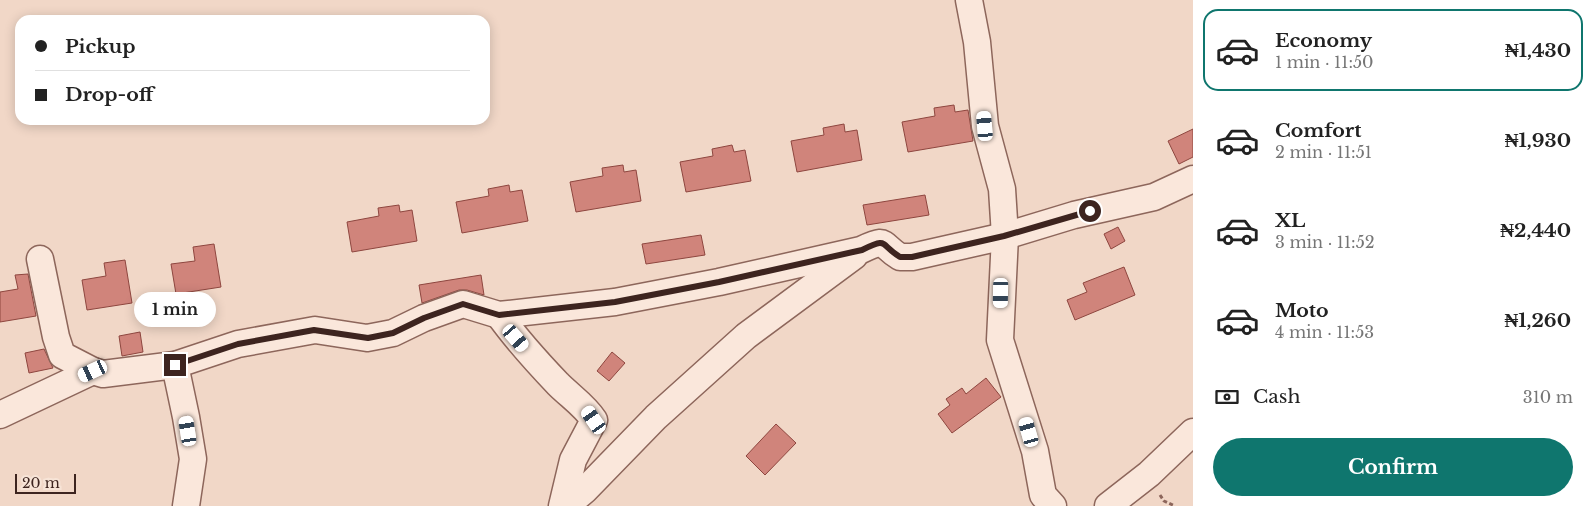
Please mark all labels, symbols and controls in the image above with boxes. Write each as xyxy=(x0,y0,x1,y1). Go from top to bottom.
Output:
icon: car xyxy=(1215,28,1260,73)
text: Economy xyxy=(1275,29,1372,52)
text: Pickup xyxy=(65,35,136,58)
text: ₦1,430 xyxy=(1505,39,1571,62)
text: 1 min · 11:50 xyxy=(1275,52,1373,72)
text: Drop-off xyxy=(65,83,154,106)
car xyxy=(976,110,993,142)
icon: car xyxy=(1215,118,1260,163)
text: Comfort xyxy=(1275,119,1362,142)
text: ₦1,930 xyxy=(1505,129,1571,152)
text: 2 min · 11:51 xyxy=(1275,142,1372,162)
route start xyxy=(1079,200,1101,222)
icon: car xyxy=(1215,208,1260,253)
text: XL xyxy=(1275,209,1305,232)
text: ₦2,440 xyxy=(1500,219,1571,242)
text: 3 min · 11:52 xyxy=(1275,232,1375,252)
car xyxy=(993,278,1008,308)
callout: 1 min xyxy=(134,292,216,328)
icon: car xyxy=(1215,298,1260,343)
text: 1 min xyxy=(152,299,198,319)
text: Moto xyxy=(1275,299,1329,322)
text: ₦1,260 xyxy=(1504,309,1571,332)
car xyxy=(500,322,531,354)
text: 4 min · 11:53 xyxy=(1275,322,1374,342)
route end xyxy=(164,354,186,376)
car xyxy=(76,358,109,384)
icon: cash xyxy=(1213,383,1241,411)
text: Cash xyxy=(1253,385,1300,408)
text: 310 m xyxy=(1523,387,1573,407)
car xyxy=(579,403,608,437)
car xyxy=(178,415,197,447)
car xyxy=(1017,416,1040,448)
button: Confirm xyxy=(1213,438,1573,496)
scale bar xyxy=(15,471,76,494)
text: 20 m xyxy=(22,474,60,492)

